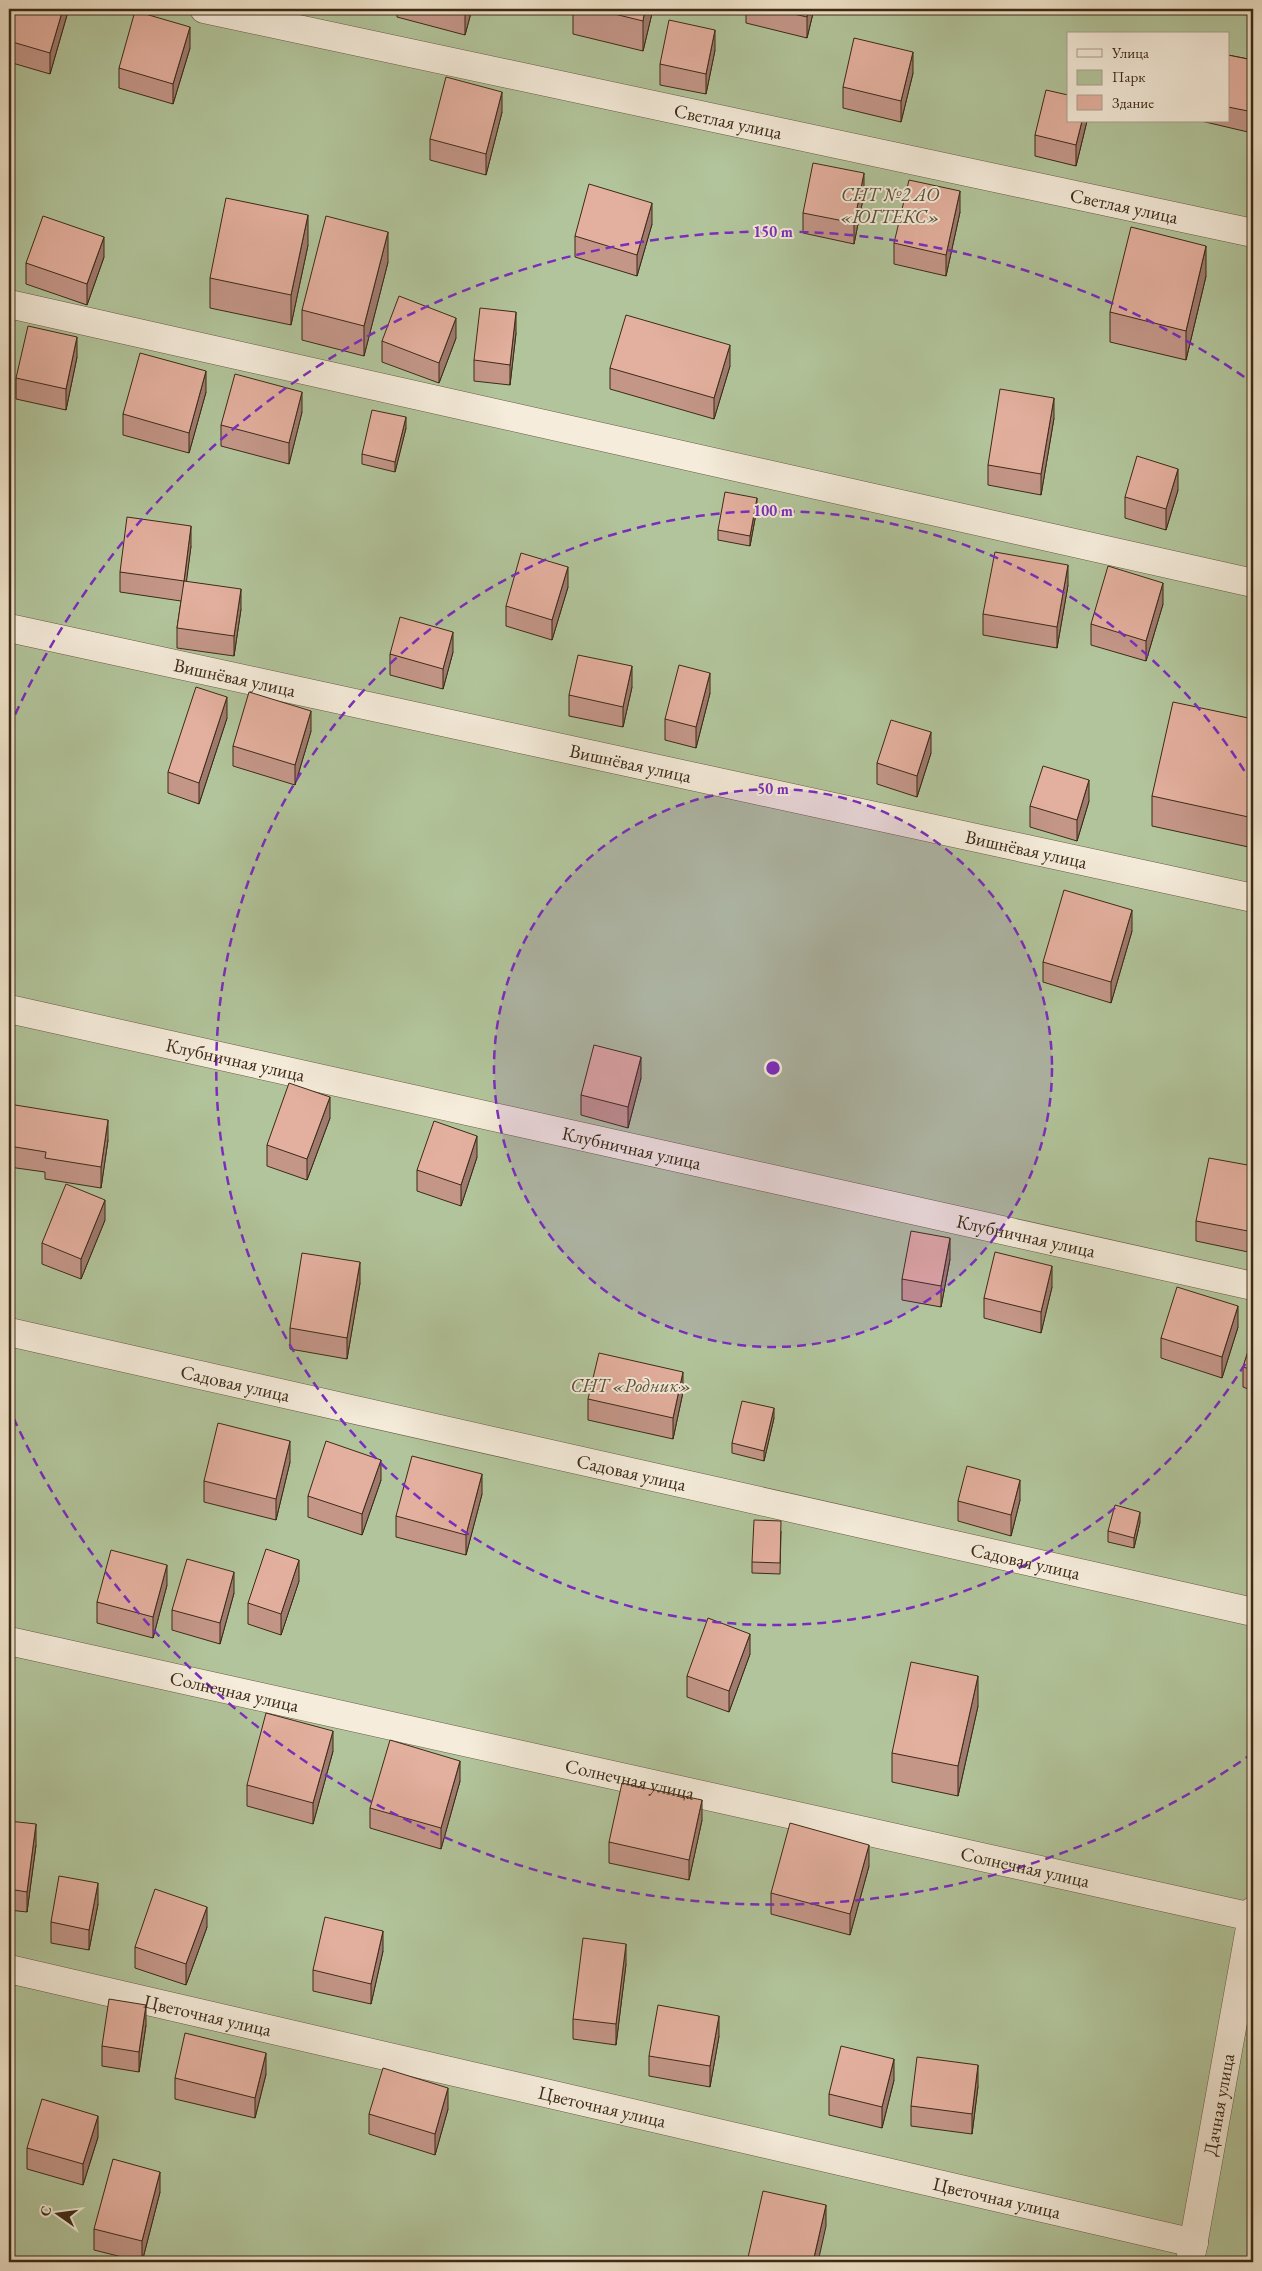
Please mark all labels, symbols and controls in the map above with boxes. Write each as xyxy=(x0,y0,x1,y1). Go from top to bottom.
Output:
legend xyxy=(1067,32,1230,122)
text: Улица xyxy=(1111,43,1149,62)
text: Парк xyxy=(1112,67,1145,86)
text: Здание xyxy=(1112,93,1154,112)
street label: Светлая улица xyxy=(672,97,785,145)
park label: СНТ №2 АО «ЮГТЕКС» xyxy=(840,182,940,229)
street label: Светлая улица xyxy=(1068,182,1181,229)
text: 150 m xyxy=(753,222,793,241)
text: 100 m xyxy=(753,501,793,520)
street label: Вишнёвая улица xyxy=(171,652,298,702)
street label: Вишнёвая улица xyxy=(567,738,694,788)
text: 50 m xyxy=(757,779,789,798)
street label: Вишнёвая улица xyxy=(963,823,1090,874)
street label: Клубничная улица xyxy=(164,1032,308,1087)
centre of rings xyxy=(764,1059,782,1077)
street label: Клубничная улица xyxy=(560,1120,704,1175)
street label: Клубничная улица xyxy=(954,1208,1098,1263)
street label: Садовая улица xyxy=(178,1359,293,1407)
park label: СНТ «Родник» xyxy=(570,1373,692,1398)
street label: Садовая улица xyxy=(574,1448,689,1497)
street label: Садовая улица xyxy=(968,1536,1083,1585)
street label: Солнечная улица xyxy=(168,1665,302,1718)
street label: Солнечная улица xyxy=(563,1752,697,1805)
street label: Солнечная улица xyxy=(958,1840,1093,1893)
street label: Цветочная улица xyxy=(142,1988,274,2042)
street label: Дачная улица xyxy=(1197,2051,1240,2158)
street label: Цветочная улица xyxy=(536,2079,669,2133)
street label: Цветочная улица xyxy=(931,2171,1064,2224)
north arrow xyxy=(32,2188,82,2238)
text: С xyxy=(35,2204,55,2218)

